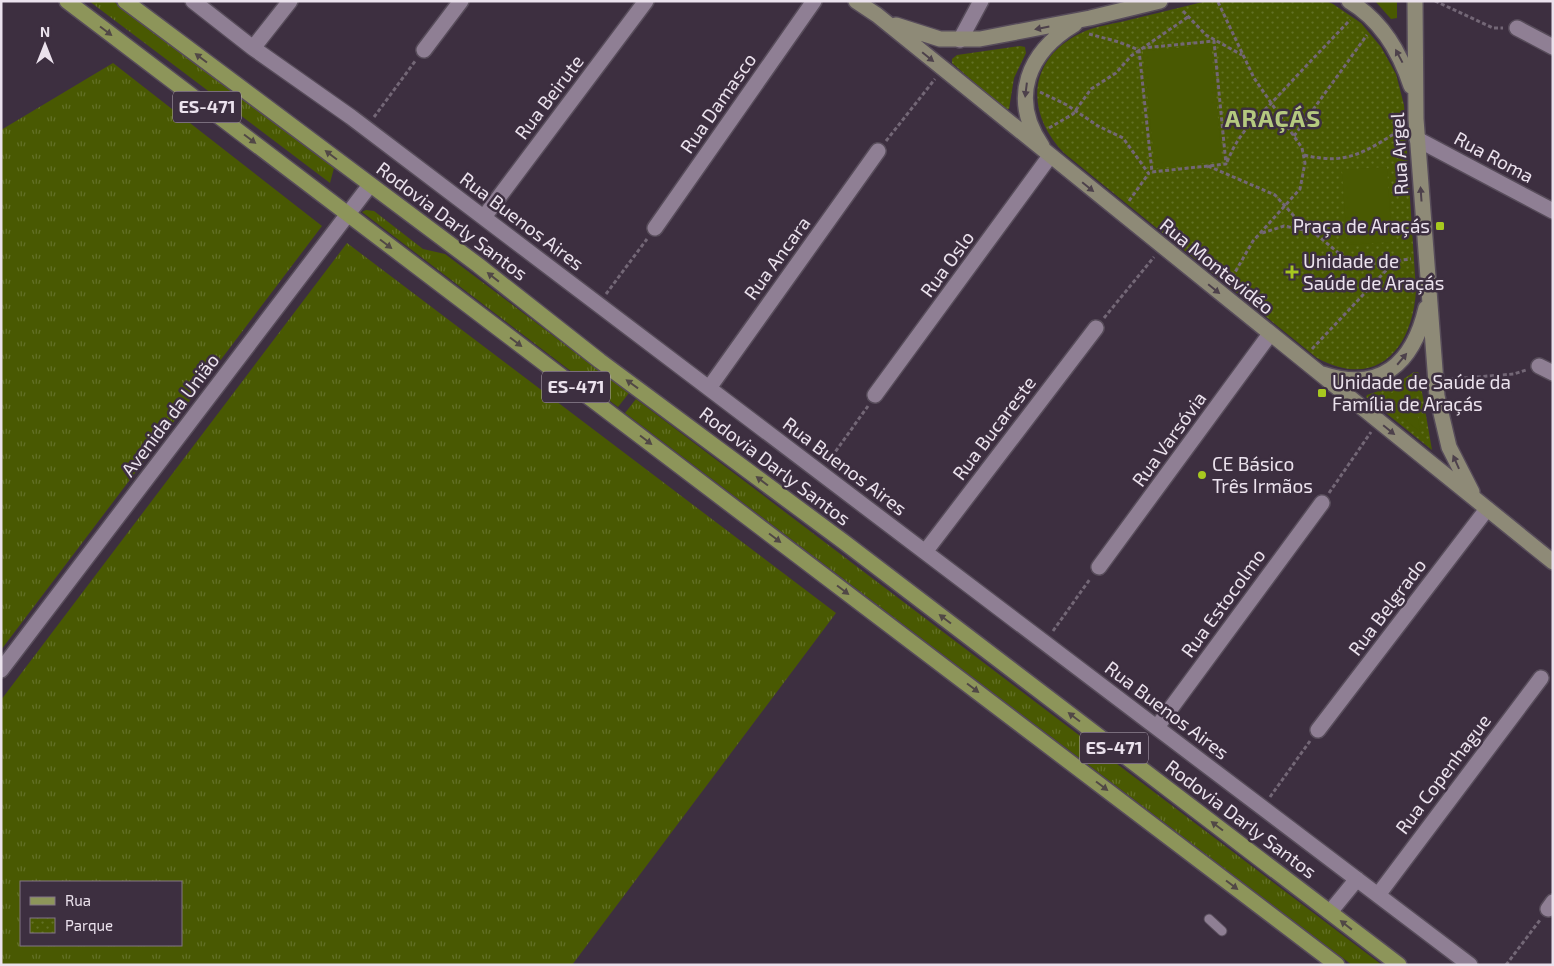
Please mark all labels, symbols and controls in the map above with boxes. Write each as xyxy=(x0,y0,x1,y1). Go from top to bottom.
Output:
north arrow xyxy=(20,20,70,70)
text: N xyxy=(40,23,50,40)
one-way arrow xyxy=(1034,24,1050,32)
one-way arrow xyxy=(99,25,112,36)
street label: Rua Damasco xyxy=(675,48,761,157)
one-way arrow xyxy=(1395,49,1403,63)
street label: Rua Beirute xyxy=(509,50,588,143)
one-way arrow xyxy=(922,51,935,62)
one-way arrow xyxy=(194,53,208,63)
one-way arrow xyxy=(1022,82,1030,98)
road number: ES-471 xyxy=(173,91,241,122)
district label: ARAÇÁS xyxy=(1225,103,1321,134)
street label: Rua Argel xyxy=(1385,112,1412,196)
street label: Rua Roma xyxy=(1451,126,1538,187)
one-way arrow xyxy=(243,134,256,144)
one-way arrow xyxy=(324,150,338,160)
street label: Rodovia Darly Santos xyxy=(372,156,532,285)
street label: Rua Buenos Aires xyxy=(456,167,589,275)
one-way arrow xyxy=(1081,181,1094,192)
one-way arrow xyxy=(1417,185,1425,201)
street label: Rua Ancara xyxy=(739,212,815,304)
street label: Rua Montevidéo xyxy=(1156,213,1279,319)
place label: Praça de Araçás xyxy=(1293,214,1430,238)
marker: Praça de Araçás xyxy=(1434,220,1446,232)
street label: Rua Oslo xyxy=(915,226,978,301)
one-way arrow xyxy=(379,239,393,249)
place label: Unidade de Saúde de Araçás xyxy=(1303,249,1444,295)
marker: Unidade de Saúde de Araçás xyxy=(1285,265,1299,279)
one-way arrow xyxy=(487,271,500,282)
one-way arrow xyxy=(1207,283,1220,294)
one-way arrow xyxy=(509,336,522,347)
street label: Avenida da União xyxy=(116,349,223,481)
one-way arrow xyxy=(1396,353,1407,365)
place label: Unidade de Saúde da Família de Araçás xyxy=(1332,370,1511,416)
street label: Rua Bucareste xyxy=(947,371,1040,484)
road number: ES-471 xyxy=(542,372,610,402)
one-way arrow xyxy=(625,379,639,389)
street label: Rua Varsóvia xyxy=(1127,387,1211,491)
marker: Unidade de Saúde da Família de Araçás xyxy=(1316,387,1328,399)
street label: Rodovia Darly Santos xyxy=(695,401,855,530)
street label: Rua Buenos Aires xyxy=(779,412,912,520)
one-way arrow xyxy=(1383,425,1396,436)
one-way arrow xyxy=(639,434,652,445)
place label: CE Básico Três Irmãos xyxy=(1212,452,1313,497)
one-way arrow xyxy=(1451,455,1459,469)
marker: CE Básico Três Irmãos xyxy=(1196,469,1208,481)
one-way arrow xyxy=(756,476,769,487)
one-way arrow xyxy=(768,533,782,543)
street label: Rua Estocolmo xyxy=(1176,544,1270,661)
street label: Rua Belgrado xyxy=(1343,554,1430,660)
one-way arrow xyxy=(836,585,850,595)
one-way arrow xyxy=(939,613,952,624)
street label: Rua Buenos Aires xyxy=(1101,656,1234,764)
one-way arrow xyxy=(966,683,980,693)
street label: Rua Copenhague xyxy=(1390,709,1495,838)
one-way arrow xyxy=(1068,712,1081,723)
road number: ES-471 xyxy=(1080,732,1148,764)
street label: Rodovia Darly Santos xyxy=(1161,754,1321,883)
one-way arrow xyxy=(1095,781,1108,792)
one-way arrow xyxy=(1211,821,1224,832)
one-way arrow xyxy=(1225,879,1238,890)
legend xyxy=(20,881,182,946)
text: Rua xyxy=(65,891,91,909)
text: Parque xyxy=(65,916,113,934)
one-way arrow xyxy=(1339,920,1353,930)

